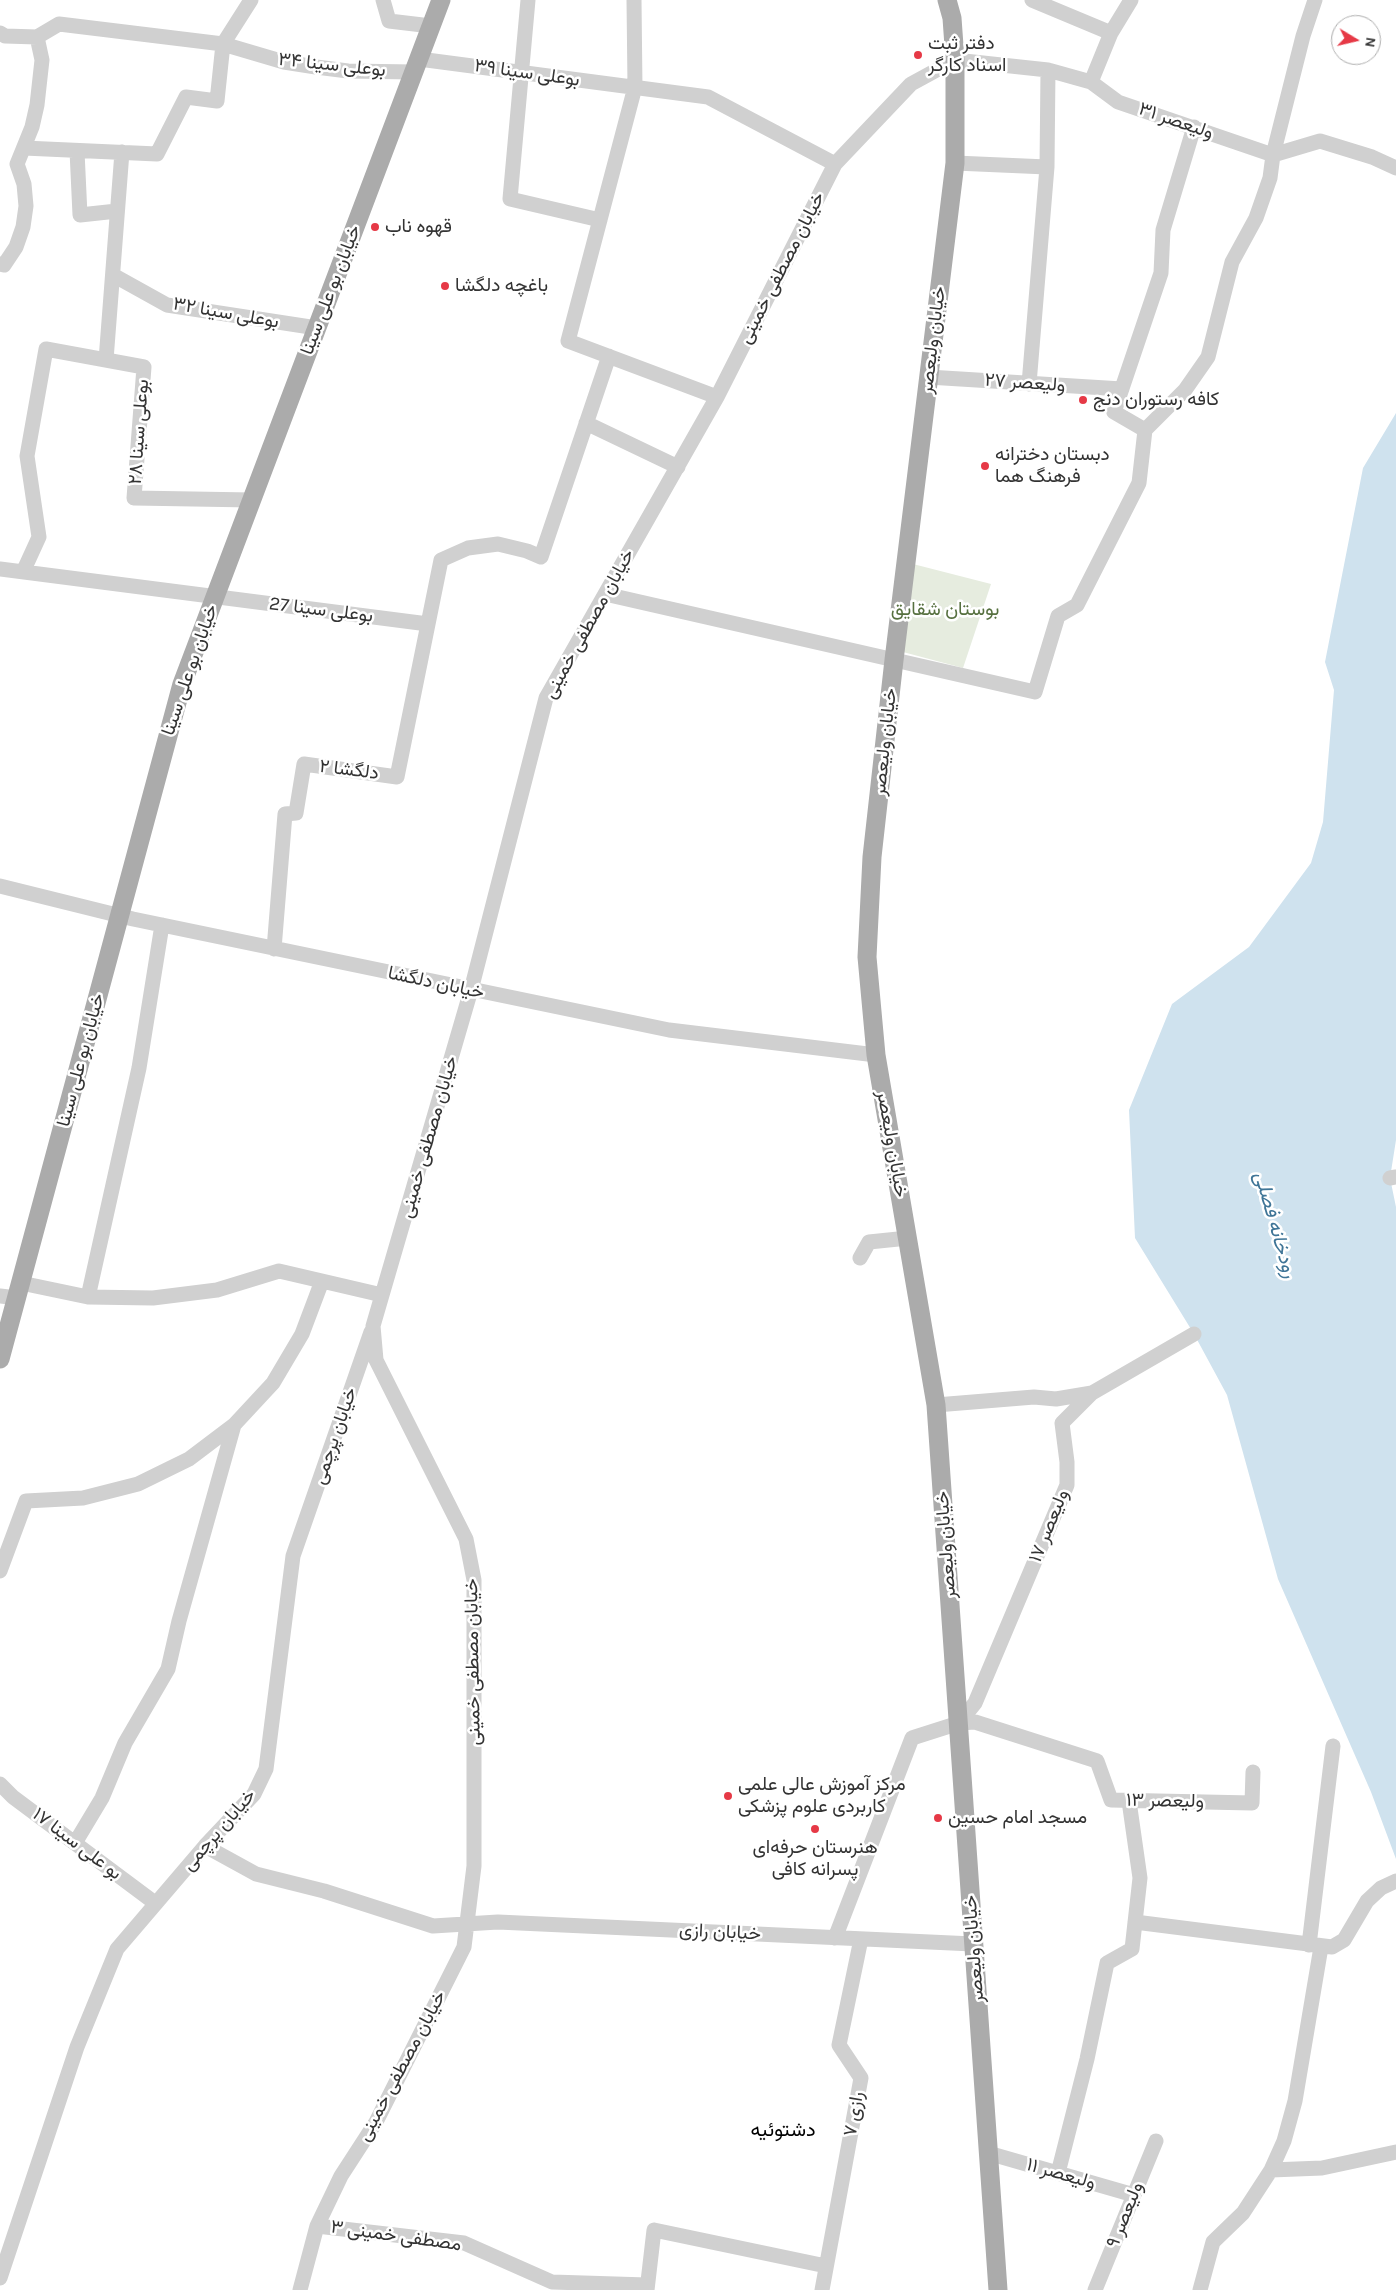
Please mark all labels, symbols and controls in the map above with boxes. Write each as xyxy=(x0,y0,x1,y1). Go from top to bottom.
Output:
north arrow xyxy=(1331,15,1381,65)
place label: دفتر ثبت اسناد کارگر xyxy=(928,33,1006,77)
text: N xyxy=(1361,36,1380,49)
street label: بوعلی سینا ۳۴ xyxy=(277,48,387,82)
marker: دفتر ثبت اسناد کارگر xyxy=(912,49,924,61)
street label: بوعلی سینا ۳۹ xyxy=(473,54,581,92)
street label: ولیعصر ۳۱ xyxy=(1135,98,1217,144)
street label: خیابان مصطفی خمینی xyxy=(734,188,830,348)
place label: قهوه ناب xyxy=(385,216,452,238)
marker: قهوه ناب xyxy=(369,221,381,233)
street label: خیابان بو علی سینا xyxy=(296,222,366,358)
place label: باغچه دلگشا xyxy=(455,275,548,297)
marker: باغچه دلگشا xyxy=(439,280,451,292)
street label: خیابان ولیعصر xyxy=(915,285,951,395)
street label: بوعلی سینا ۳۲ xyxy=(171,292,281,334)
street label: ولیعصر ۲۷ xyxy=(984,369,1066,397)
street label: بوعلی سینا ۲۸ xyxy=(124,378,154,486)
place label: کافه رستوران دنج xyxy=(1093,389,1219,411)
marker: کافه رستوران دنج xyxy=(1077,394,1089,406)
place label: دبستان دخترانه فرهنگ هما xyxy=(995,444,1110,488)
marker: دبستان دخترانه فرهنگ هما xyxy=(979,460,991,472)
street label: خیابان مصطفی خمینی xyxy=(538,545,640,703)
street label: بوعلی سینا 27 xyxy=(268,592,374,628)
park label: بوستان شقایق xyxy=(891,599,999,621)
street label: خیابان بو علی سینا xyxy=(157,601,223,739)
street label: خیابان ولیعصر xyxy=(868,687,902,797)
street label: دلگشا ۲ xyxy=(318,755,380,785)
street label: خیابان دلگشا xyxy=(386,962,486,1004)
street label: خیابان بو علی سینا xyxy=(52,991,110,1129)
street label: خیابان مصطفی خمینی xyxy=(395,1053,463,1221)
street label: خیابان ولیعصر xyxy=(871,1089,913,1199)
water label: رودخانه فصلی xyxy=(1248,1169,1302,1281)
street label: خیابان پرچمی xyxy=(308,1384,362,1488)
street label: ولیعصر ۱۷ xyxy=(1024,1486,1074,1566)
street label: خیابان ولیعصر xyxy=(931,1490,961,1600)
street label: خیابان مصطفی خمینی xyxy=(460,1578,486,1746)
place label: مرکز آموزش عالی علمی کاربردی علوم پزشکی xyxy=(738,1774,906,1818)
street label: خیابان پرچمی xyxy=(177,1784,261,1876)
street label: ولیعصر ۱۳ xyxy=(1126,1789,1204,1813)
marker: مرکز آموزش عالی علمی کاربردی علوم پزشکی xyxy=(722,1790,734,1802)
street label: بو علی سینا ۱۷ xyxy=(28,1803,126,1885)
place label: مسجد امام حسین xyxy=(948,1807,1087,1829)
marker: مسجد امام حسین xyxy=(932,1812,944,1824)
marker: هنرستان حرفه‌ای پسرانه کافی xyxy=(809,1823,821,1835)
place label: هنرستان حرفه‌ای پسرانه کافی xyxy=(752,1837,878,1881)
street label: خیابان ولیعصر xyxy=(959,1894,989,2004)
street label: خیابان رازی xyxy=(678,1918,762,1946)
street label: خیابان مصطفی خمینی xyxy=(353,1987,451,2145)
street label: رازی ۷ xyxy=(839,2090,869,2138)
district label: دشتوئیه xyxy=(750,2118,816,2142)
street label: ولیعصر ۱۱ xyxy=(1024,2153,1098,2195)
street label: ولیعصر ۹ xyxy=(1102,2179,1148,2251)
street label: مصطفی خمینی ۳ xyxy=(329,2216,463,2256)

